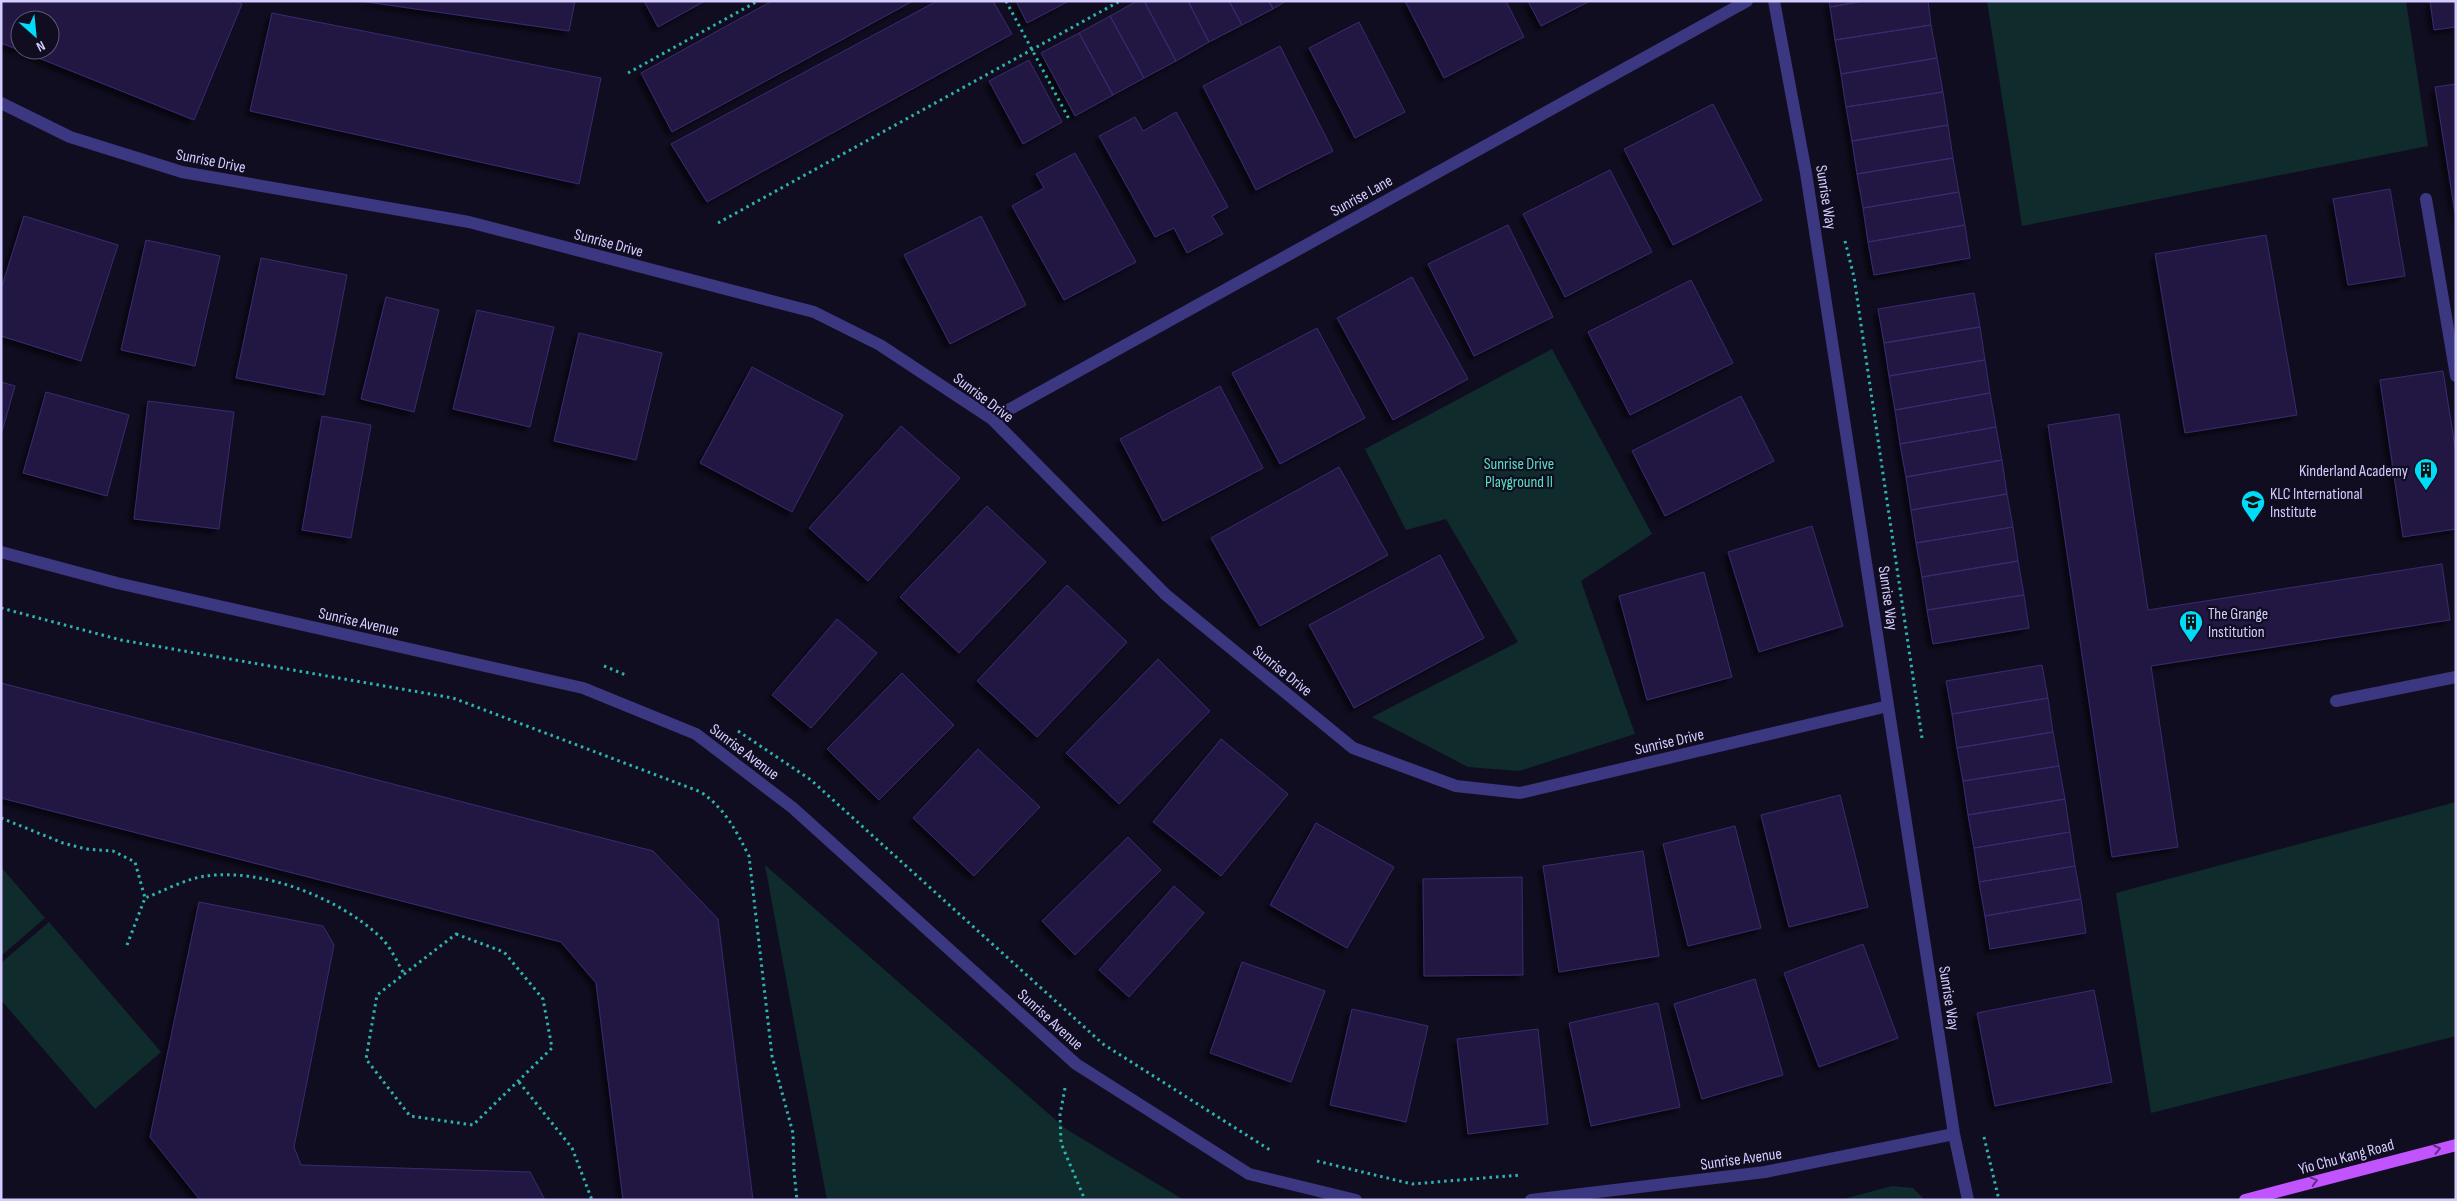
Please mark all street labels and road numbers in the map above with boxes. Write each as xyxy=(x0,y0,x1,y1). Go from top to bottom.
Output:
street label: Sunrise Drive xyxy=(174,145,247,178)
street label: Sunrise Way xyxy=(1811,164,1840,231)
street label: Sunrise Lane xyxy=(1327,172,1396,221)
street label: Sunrise Drive xyxy=(572,225,645,262)
street label: Sunrise Drive xyxy=(949,369,1017,427)
street label: Sunrise Way xyxy=(1874,565,1901,632)
street label: Sunrise Avenue xyxy=(317,604,401,641)
street label: Sunrise Drive xyxy=(1249,642,1315,701)
street label: Sunrise Avenue xyxy=(706,720,782,784)
street label: Sunrise Drive xyxy=(1633,725,1706,760)
street label: Sunrise Way xyxy=(1934,965,1963,1032)
street label: Sunrise Avenue xyxy=(1013,986,1087,1055)
street label: Yio Chu Kang Road xyxy=(2297,1136,2396,1179)
street label: Sunrise Avenue xyxy=(1699,1144,1783,1175)

